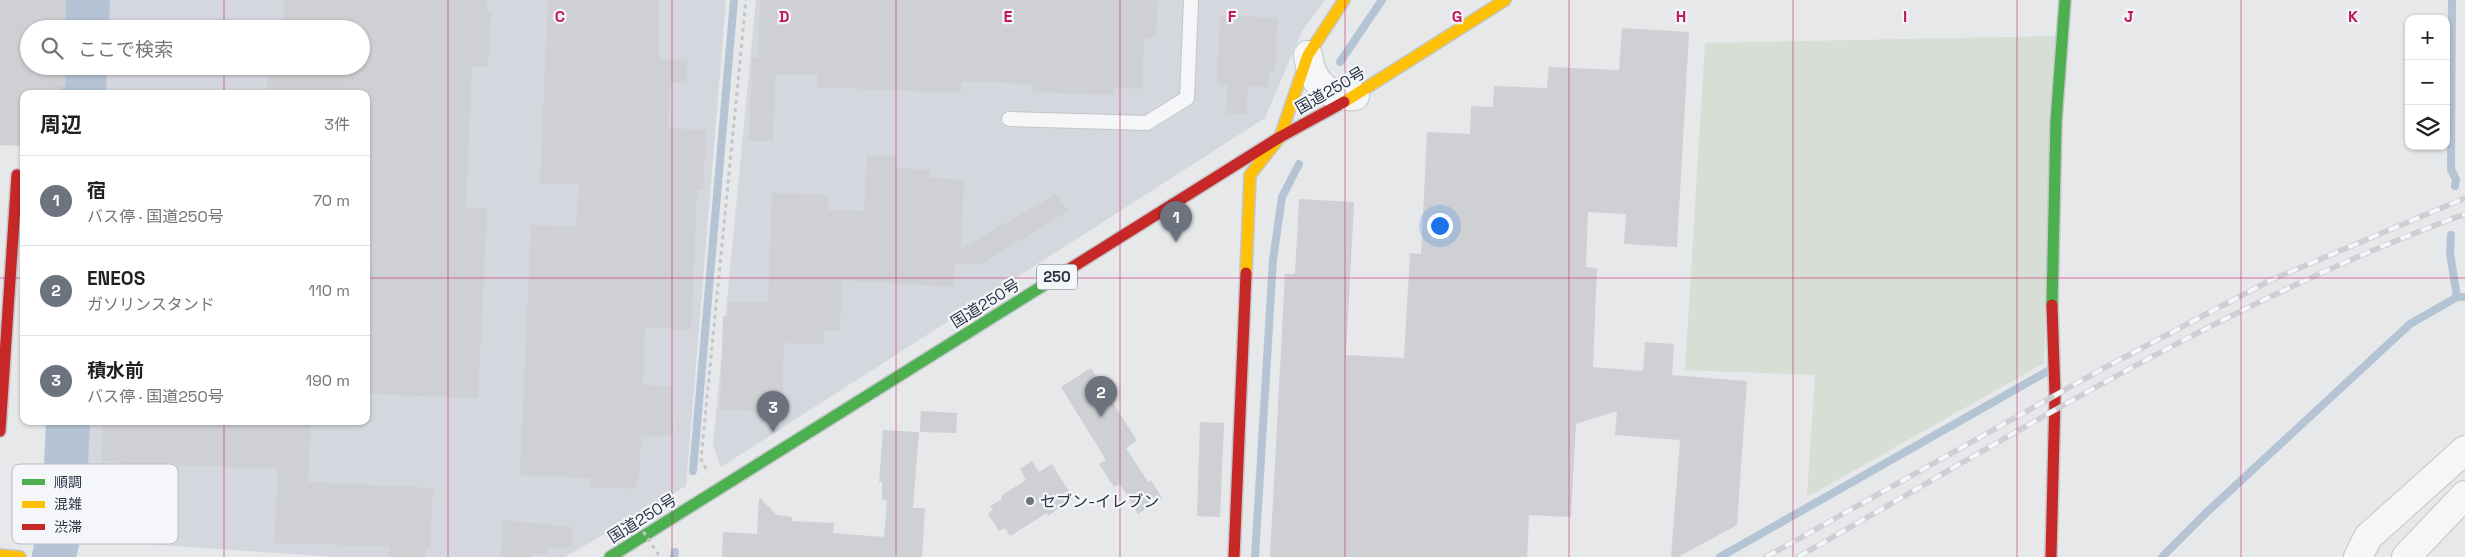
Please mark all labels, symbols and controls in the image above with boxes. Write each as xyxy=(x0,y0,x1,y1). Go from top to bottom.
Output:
text: C xyxy=(555,6,565,27)
text: D xyxy=(779,6,789,27)
text: E xyxy=(1004,6,1013,27)
text: F xyxy=(1228,6,1237,27)
text: G xyxy=(1452,6,1462,27)
text: H xyxy=(1676,6,1686,27)
text: I xyxy=(1903,6,1907,27)
text: J xyxy=(2124,6,2134,27)
text: K xyxy=(2348,6,2358,27)
map controls xyxy=(2405,15,2450,150)
button: + xyxy=(2405,15,2450,60)
search box xyxy=(20,20,370,75)
icon: search xyxy=(38,34,66,62)
text: ここで検索 xyxy=(78,37,173,62)
button: − xyxy=(2405,60,2450,105)
street label: 国道250号 xyxy=(1291,62,1369,119)
button: layers xyxy=(2405,105,2450,150)
text: 周辺 xyxy=(40,111,82,138)
text: 3件 xyxy=(324,114,350,135)
text: 宿 xyxy=(87,178,106,203)
text: 1 xyxy=(52,190,60,211)
text: 70 m xyxy=(313,190,350,211)
pin: 1 xyxy=(1160,201,1192,242)
text: バス停 · 国道250号 xyxy=(87,206,224,227)
your location xyxy=(1427,213,1453,239)
road number: 250 xyxy=(1037,264,1077,290)
text: ENEOS xyxy=(87,266,145,291)
street label: 国道250号 xyxy=(947,274,1024,333)
text: 2 xyxy=(51,280,61,301)
text: 110 m xyxy=(308,280,350,301)
text: ガソリンスタンド xyxy=(87,294,215,315)
text: 積水前 xyxy=(87,358,144,383)
text: 3 xyxy=(51,370,61,391)
text: 190 m xyxy=(305,370,350,391)
pin: 2 xyxy=(1085,376,1117,417)
text: バス停 · 国道250号 xyxy=(87,386,224,407)
pin: 3 xyxy=(757,391,789,432)
legend xyxy=(12,464,178,544)
text: 順調 xyxy=(54,473,82,491)
street label: 国道250号 xyxy=(604,489,681,548)
place label: セブン-イレブン xyxy=(1040,491,1159,512)
text: 混雑 xyxy=(54,495,82,513)
marker: セブン-イレブン xyxy=(1024,495,1036,507)
text: 渋滞 xyxy=(54,518,82,536)

